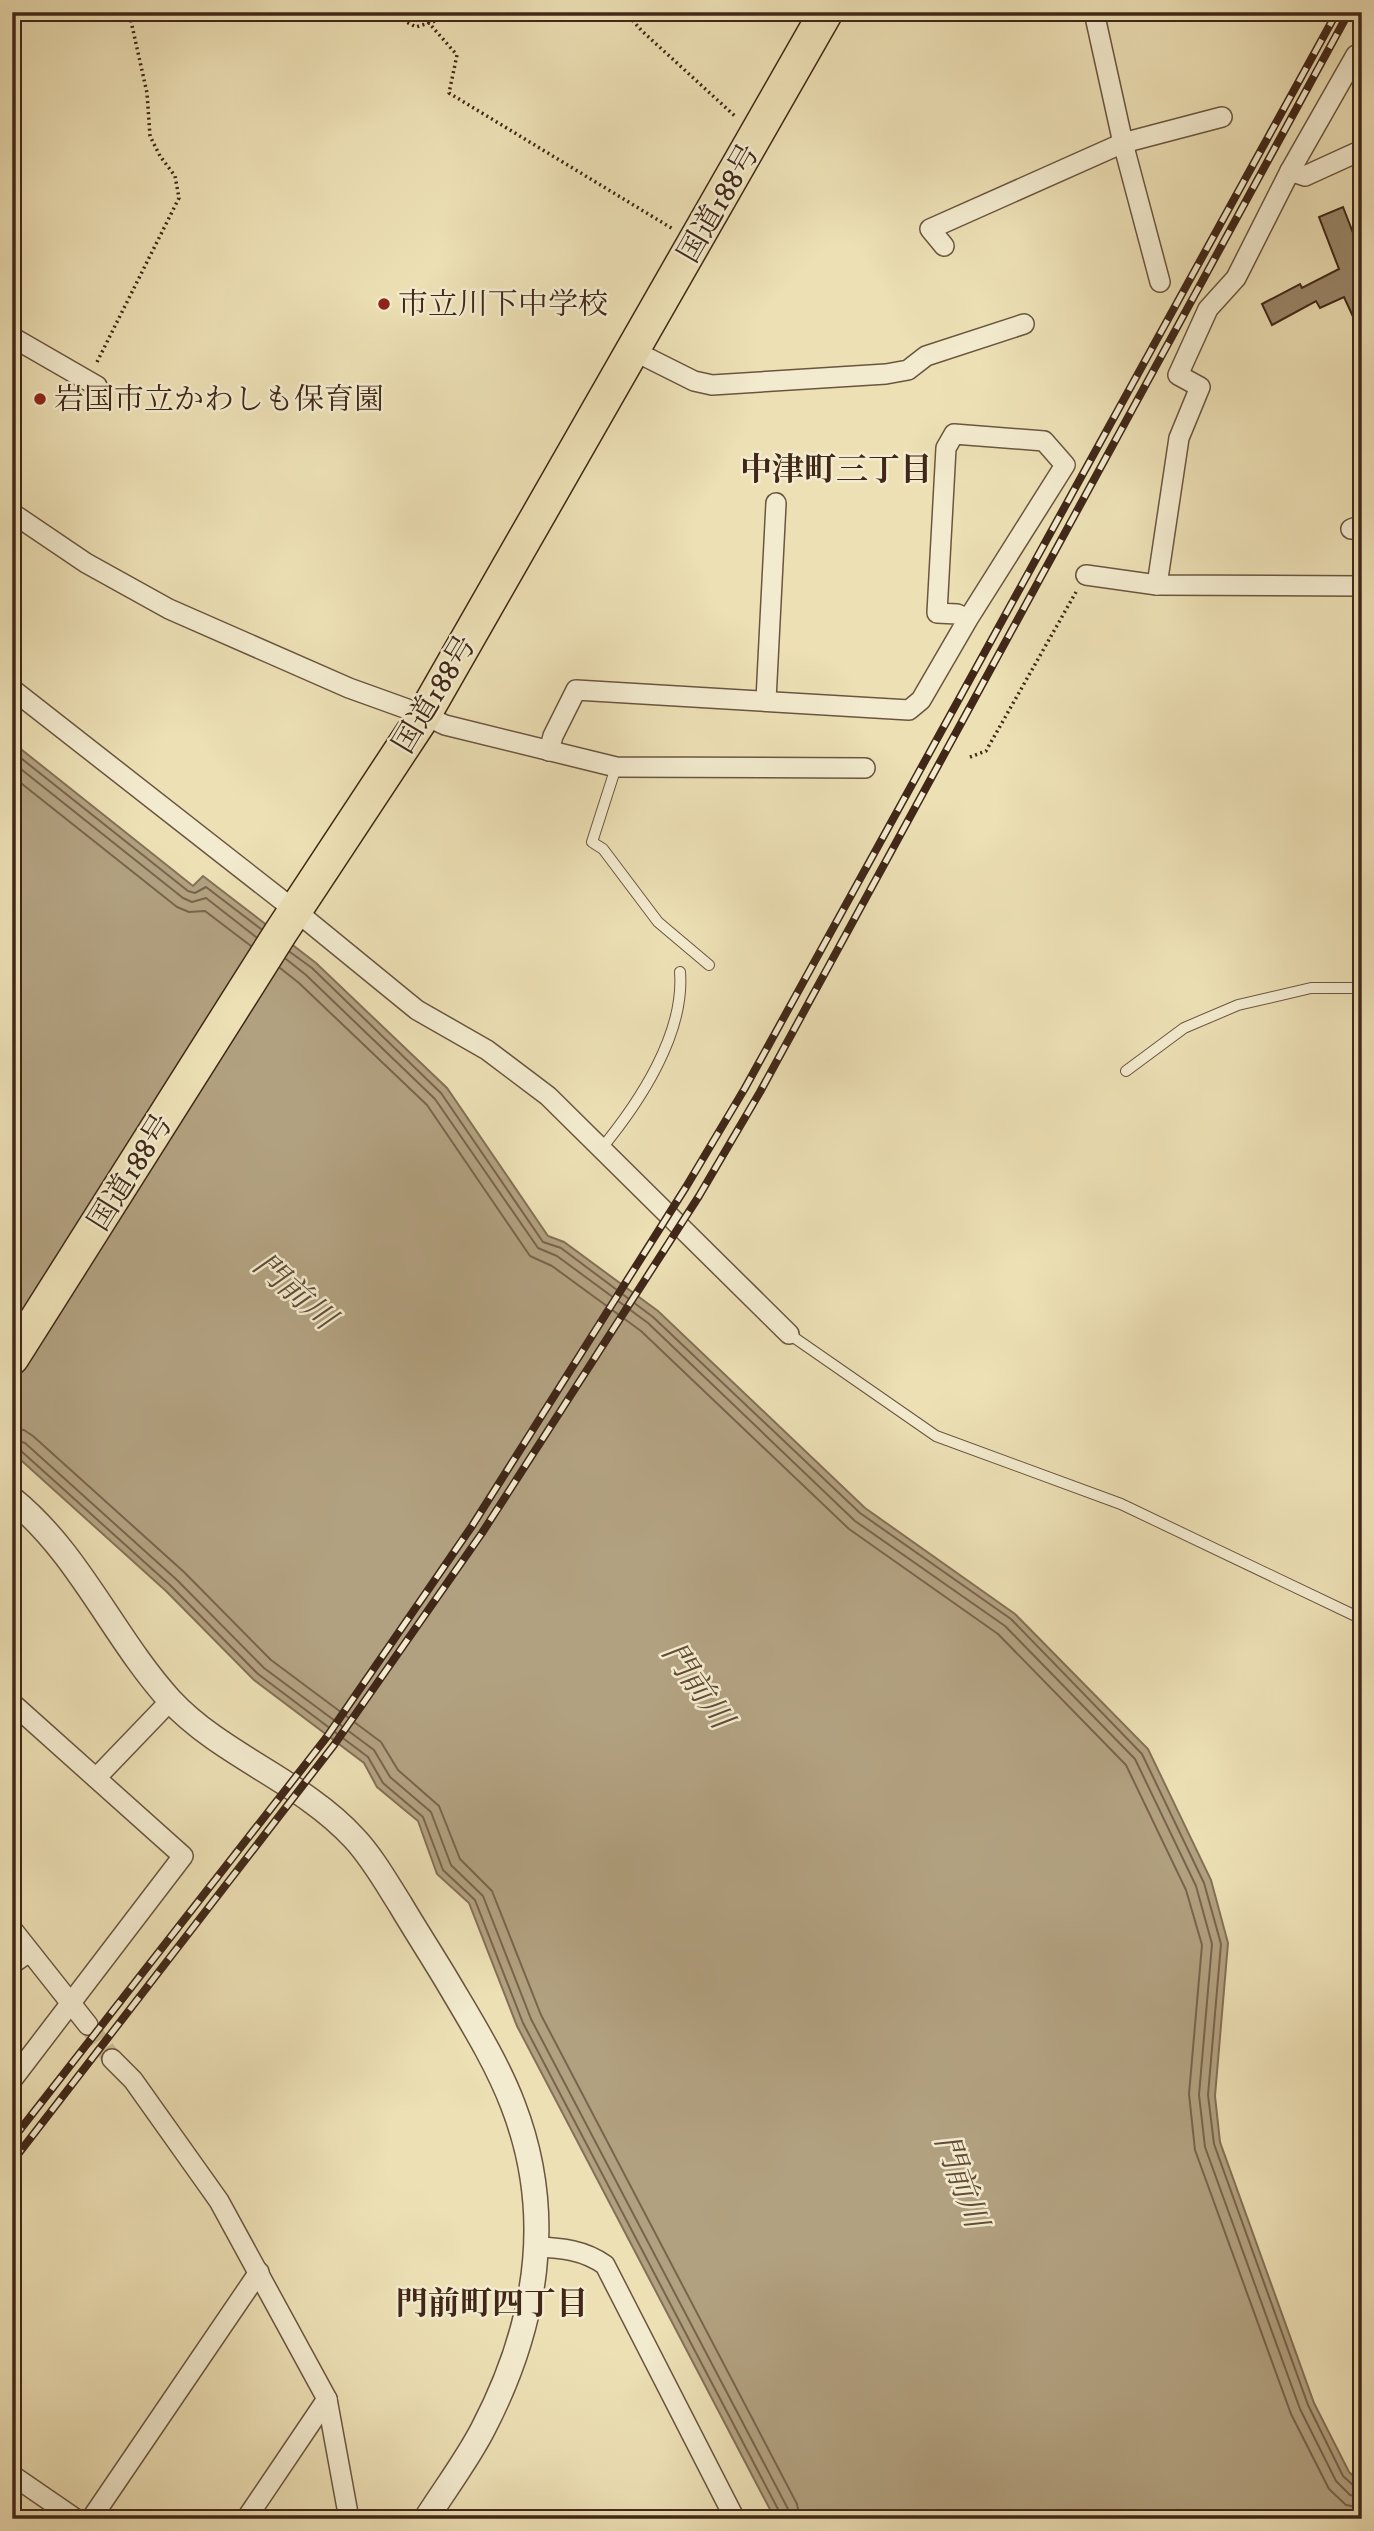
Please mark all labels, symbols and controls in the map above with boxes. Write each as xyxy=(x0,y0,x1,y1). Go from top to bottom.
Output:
street label: 国道188号 xyxy=(671,138,768,270)
place label: 市立川下中学校 xyxy=(398,287,608,324)
marker: 市立川下中学校 xyxy=(376,296,392,312)
place label: 岩国市立かわしも保育園 xyxy=(54,382,384,419)
marker: 岩国市立かわしも保育園 xyxy=(32,391,48,407)
district label: 中津町三丁目 xyxy=(740,451,932,491)
street label: 国道188号 xyxy=(386,629,485,760)
street label: 国道188号 xyxy=(81,1107,182,1238)
water label: 門前川 xyxy=(244,1246,345,1341)
water label: 門前川 xyxy=(652,1635,742,1739)
water label: 門前川 xyxy=(925,2130,996,2236)
district label: 門前町四丁目 xyxy=(396,2285,588,2325)

